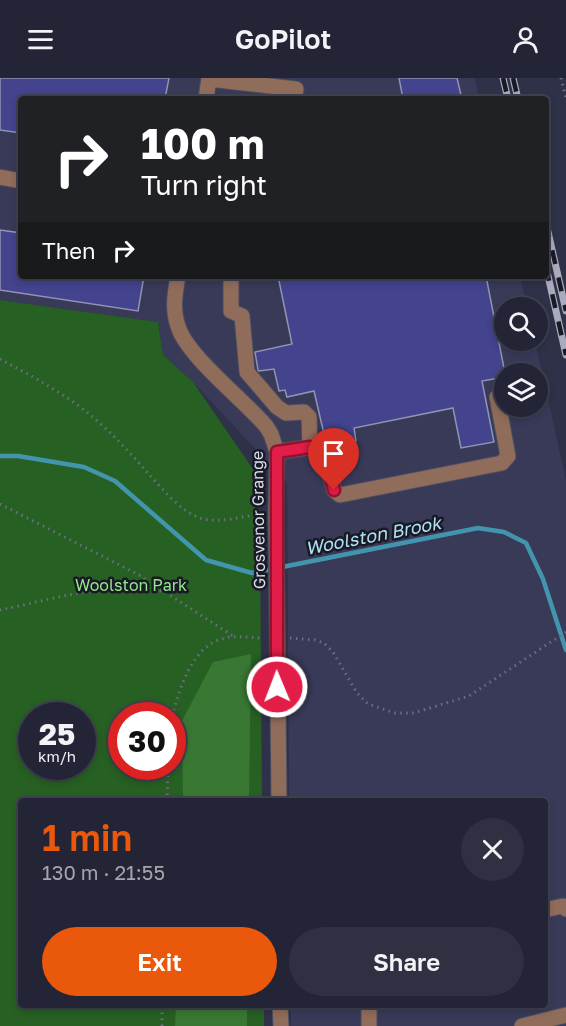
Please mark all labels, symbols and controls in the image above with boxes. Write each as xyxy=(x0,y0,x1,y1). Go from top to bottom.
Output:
icon: menu xyxy=(24,23,57,56)
text: GoPilot xyxy=(235,23,331,55)
icon: person xyxy=(509,23,542,56)
text: 100 m xyxy=(141,118,264,168)
icon: right xyxy=(42,120,120,198)
text: Turn right xyxy=(141,169,267,201)
icon: right xyxy=(107,234,140,267)
text: Then xyxy=(42,237,95,264)
map controls xyxy=(494,297,548,417)
button: search xyxy=(494,297,548,351)
button: layers xyxy=(494,363,548,417)
pin xyxy=(308,428,359,490)
icon: arrive xyxy=(317,437,350,470)
street label: Grosvenor Grange xyxy=(247,451,269,589)
water label: Woolston Brook xyxy=(303,511,444,559)
park label: Woolston Park xyxy=(75,575,187,595)
position arrow xyxy=(245,655,309,719)
speed limit sign: 30 xyxy=(108,702,186,780)
text: 25 xyxy=(39,716,75,752)
text: km/h xyxy=(38,747,76,765)
text: 1 min xyxy=(42,816,132,859)
button: close xyxy=(461,818,524,881)
text: 130 m · 21:55 xyxy=(42,860,165,884)
button: Exit xyxy=(42,927,277,996)
button: Share xyxy=(289,927,524,996)

